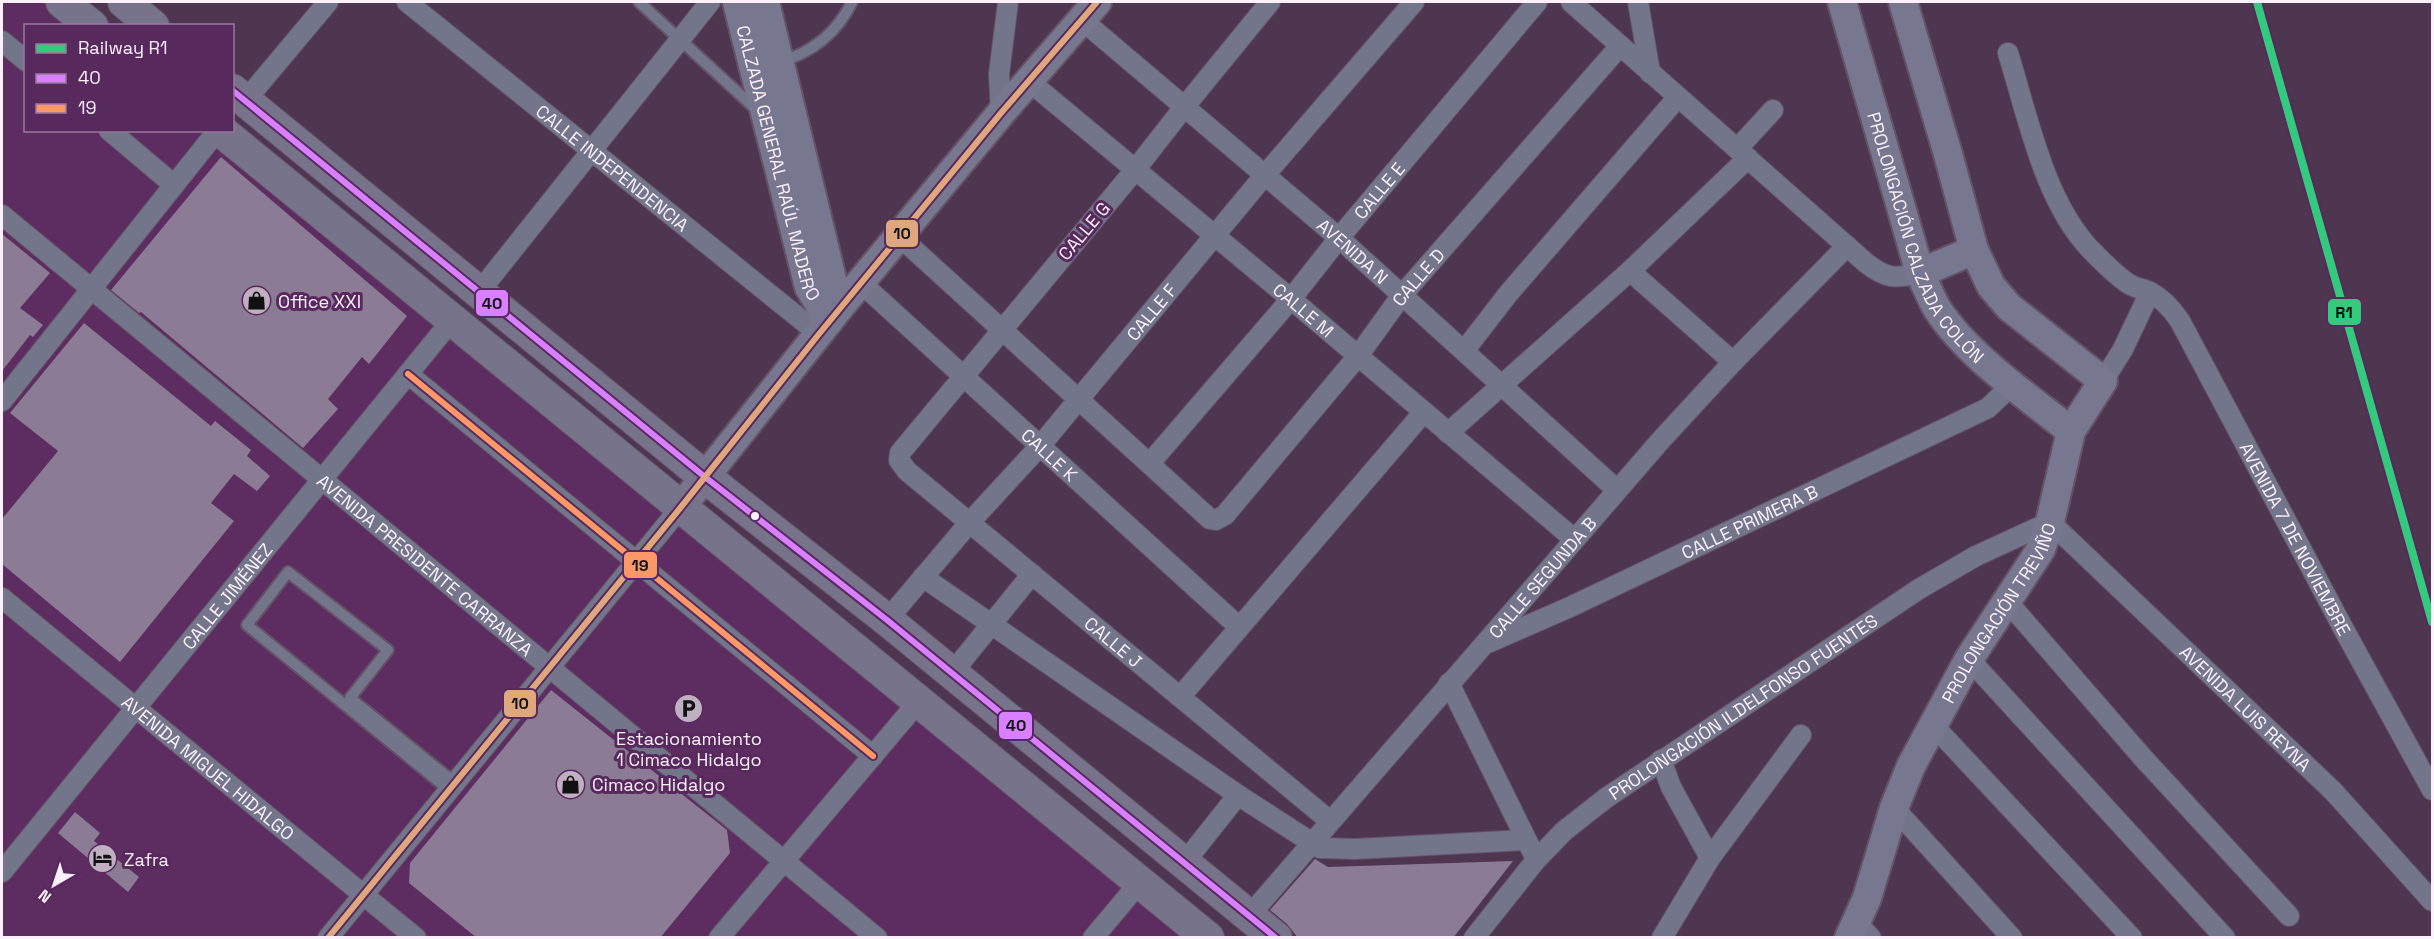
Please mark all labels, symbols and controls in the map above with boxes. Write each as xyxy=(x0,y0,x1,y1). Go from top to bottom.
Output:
street label: CALZADA GENERAL RAÚL MADERO xyxy=(732,23,826,305)
legend xyxy=(24,24,234,132)
text: Railway R1 xyxy=(78,36,167,59)
text: 40 xyxy=(78,66,101,89)
text: 19 xyxy=(78,96,97,119)
street label: CALLE INDEPENDENCIA xyxy=(531,99,694,236)
street label: PROLONGACIÓN CALZADA COLÓN xyxy=(1863,109,1989,368)
street label: CALLE E xyxy=(1348,157,1409,224)
street label: CALLE G xyxy=(1053,197,1115,265)
street label: AVENIDA N xyxy=(1313,213,1393,289)
line badge: 10 xyxy=(885,219,919,248)
text: 10 xyxy=(893,223,911,244)
street label: CALLE D xyxy=(1387,243,1449,310)
street label: CALLE M xyxy=(1268,277,1339,342)
street label: CALLE F xyxy=(1121,279,1182,345)
shop icon: Office XXI xyxy=(241,285,273,317)
line badge: 40 xyxy=(475,289,509,317)
place label: Office XXI xyxy=(278,290,361,313)
text: 40 xyxy=(482,293,502,314)
line badge: R1 xyxy=(2327,298,2362,326)
text: R1 xyxy=(2335,302,2353,323)
street label: CALLE K xyxy=(1017,423,1083,486)
street label: AVENIDA 7 DE NOVIEMBRE xyxy=(2235,438,2356,639)
street label: AVENIDA PRESIDENTE CARRANZA xyxy=(313,469,538,661)
street label: CALLE PRIMERA B xyxy=(1677,479,1821,564)
unlabelled marker xyxy=(749,510,761,522)
street label: CALLE SEGUNDA B xyxy=(1483,512,1601,643)
street label: PROLONGACIÓN TREVIÑO xyxy=(1936,520,2060,707)
street label: CALLE JIMÉNEZ xyxy=(177,538,277,654)
line badge: 19 xyxy=(623,551,658,579)
text: 19 xyxy=(631,555,649,576)
street label: PROLONGACIÓN ILDELFONSO FUENTES xyxy=(1604,609,1882,805)
street label: CALLE J xyxy=(1080,611,1147,672)
street label: AVENIDA LUIS REYNA xyxy=(2175,640,2316,776)
line badge: 10 xyxy=(503,689,537,718)
street label: AVENIDA MIGUEL HIDALGO xyxy=(117,690,299,845)
text: 10 xyxy=(511,693,529,714)
parking icon: Estacionamiento 1 Cimaco Hidalgo xyxy=(673,693,705,725)
line badge: 40 xyxy=(998,711,1033,740)
text: 40 xyxy=(1006,715,1026,736)
place label: Estacionamiento 1 Cimaco Hidalgo xyxy=(616,727,762,771)
shop icon: Cimaco Hidalgo xyxy=(555,768,587,800)
place label: Cimaco Hidalgo xyxy=(592,773,725,796)
hotel icon: Zafra xyxy=(87,843,119,875)
place label: Zafra xyxy=(124,848,169,871)
north arrow xyxy=(24,855,84,915)
text: N xyxy=(34,885,56,908)

